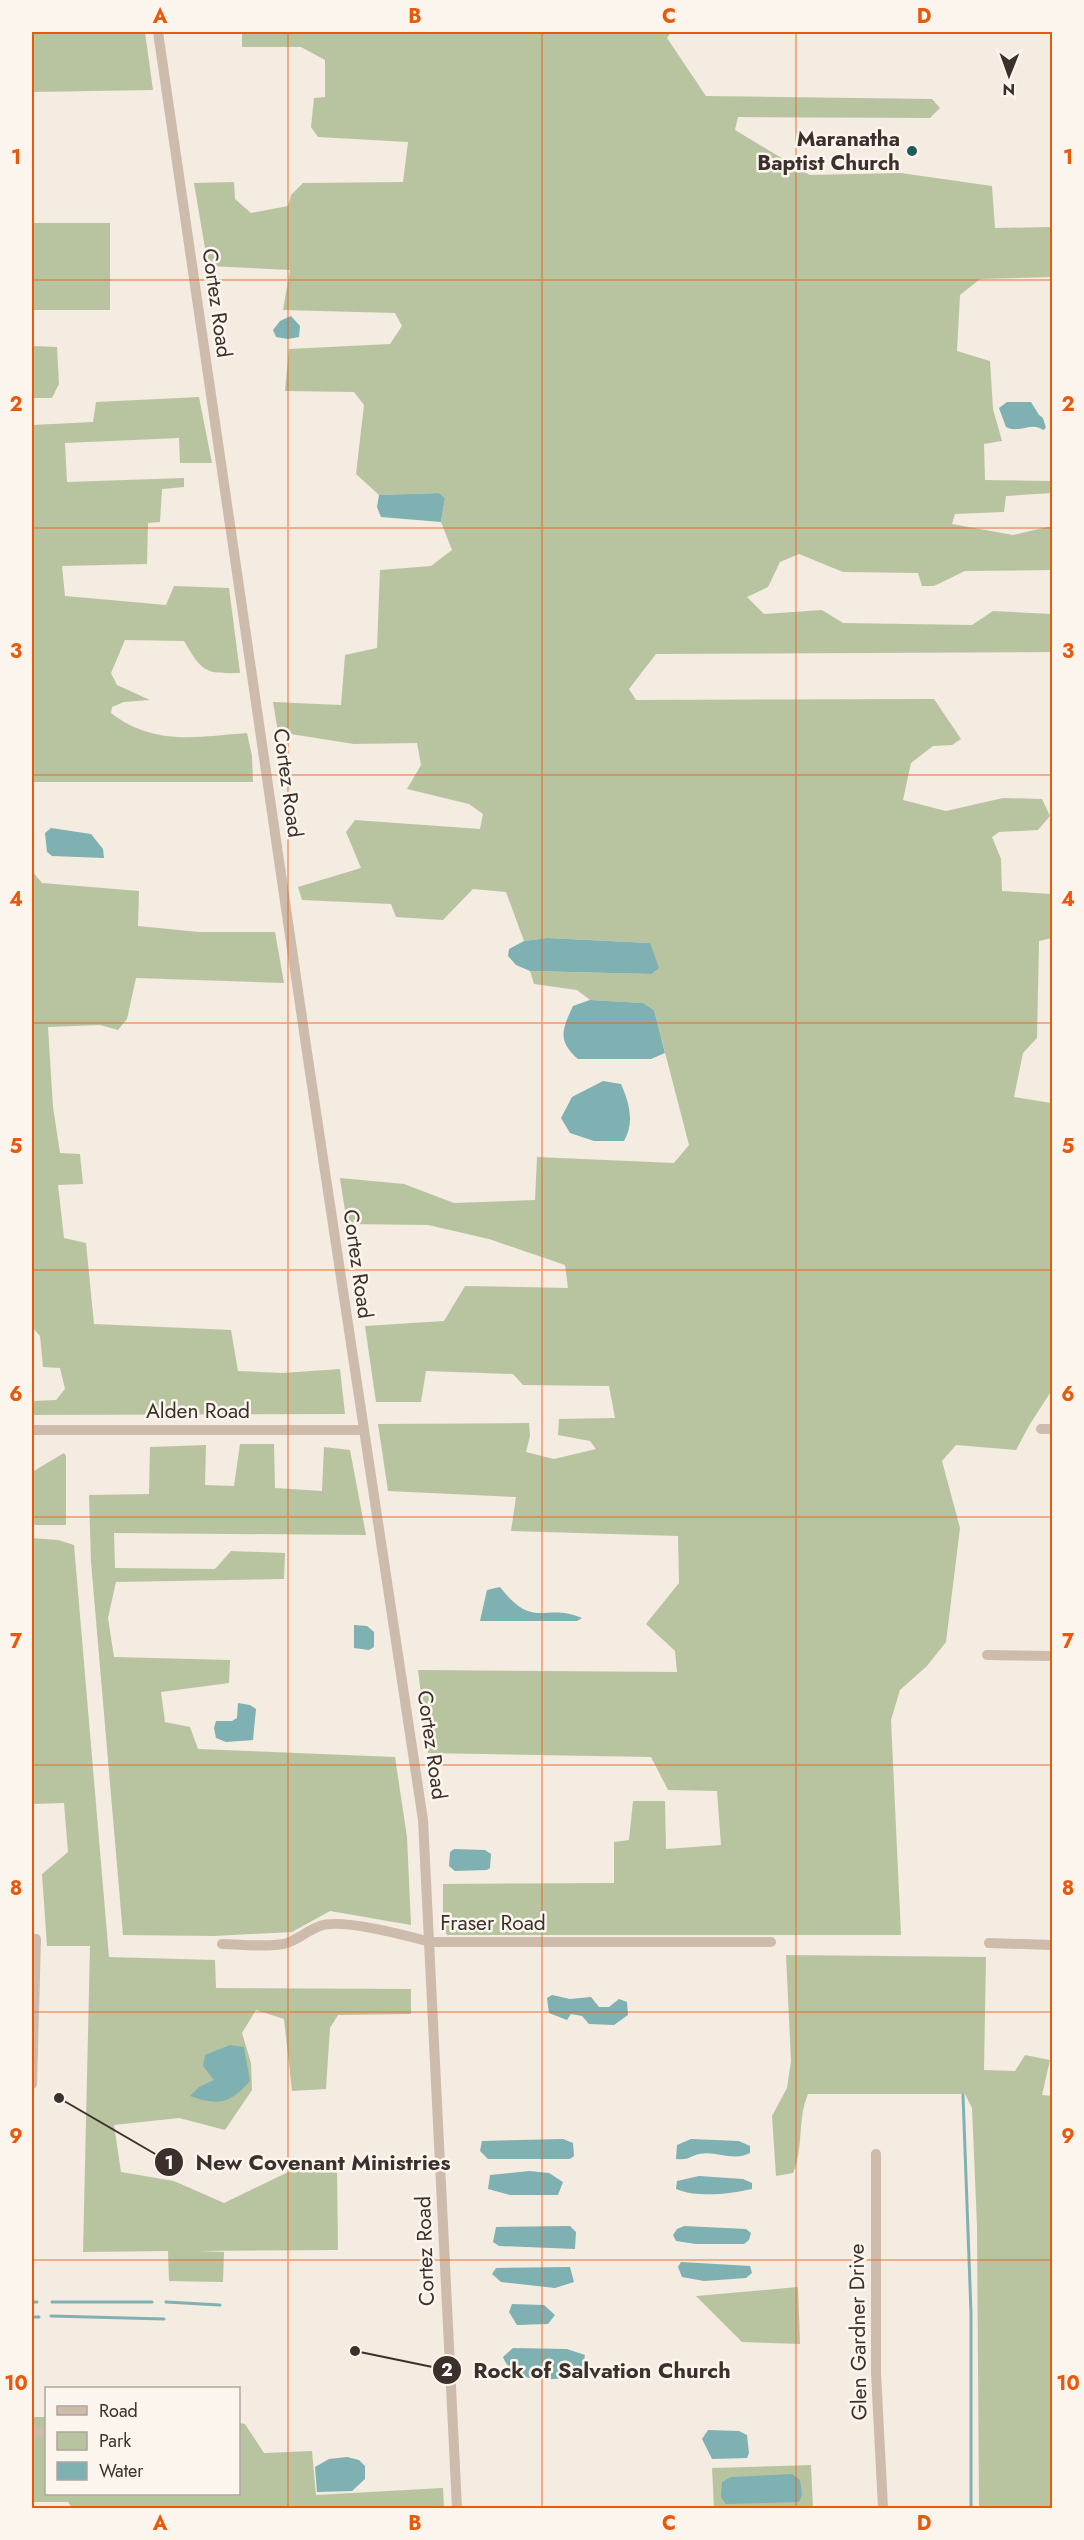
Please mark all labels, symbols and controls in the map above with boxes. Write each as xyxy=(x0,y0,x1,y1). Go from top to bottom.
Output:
text: A xyxy=(152,2,168,31)
text: B xyxy=(408,2,422,31)
text: C xyxy=(662,2,676,31)
text: D xyxy=(917,2,931,31)
north arrow xyxy=(979,45,1039,105)
text: N xyxy=(1002,78,1015,101)
place label: Maranatha Baptist Church xyxy=(757,124,900,178)
text: 1 xyxy=(11,143,21,172)
text: 1 xyxy=(1063,143,1073,172)
marker: Maranatha Baptist Church xyxy=(905,144,919,158)
street label: Cortez Road xyxy=(195,247,239,359)
text: 2 xyxy=(9,390,23,419)
text: 2 xyxy=(1061,390,1075,419)
text: 3 xyxy=(10,637,22,666)
text: 3 xyxy=(1062,637,1074,666)
street label: Cortez Road xyxy=(266,727,310,839)
text: 4 xyxy=(9,885,23,914)
text: 4 xyxy=(1061,885,1075,914)
text: 5 xyxy=(10,1132,23,1161)
text: 5 xyxy=(1062,1132,1075,1161)
street label: Cortez Road xyxy=(336,1208,380,1320)
text: 6 xyxy=(9,1380,23,1409)
text: 6 xyxy=(1061,1380,1075,1409)
street label: Alden Road xyxy=(146,1396,250,1426)
text: 7 xyxy=(10,1627,23,1656)
text: 7 xyxy=(1062,1627,1075,1656)
street label: Cortez Road xyxy=(410,1689,454,1801)
text: 8 xyxy=(10,1874,22,1903)
text: 8 xyxy=(1062,1874,1074,1903)
street label: Fraser Road xyxy=(440,1908,546,1938)
text: 9 xyxy=(9,2122,23,2151)
text: 9 xyxy=(1061,2122,1075,2151)
callout: New Covenant Ministries xyxy=(154,2142,463,2182)
text: New Covenant Ministries xyxy=(196,2146,450,2178)
text: 1 xyxy=(164,2150,174,2176)
street label: Cortez Road xyxy=(408,2196,442,2306)
street label: Glen Gardner Drive xyxy=(841,2243,875,2421)
callout: Rock of Salvation Church xyxy=(432,2350,743,2390)
text: Rock of Salvation Church xyxy=(473,2354,731,2386)
text: 2 xyxy=(441,2357,453,2383)
text: 10 xyxy=(4,2369,28,2398)
text: 10 xyxy=(1056,2369,1080,2398)
legend xyxy=(45,2387,240,2495)
text: Road xyxy=(99,2398,138,2424)
text: Park xyxy=(99,2428,131,2454)
text: Water xyxy=(99,2458,144,2484)
text: A xyxy=(152,2509,168,2538)
text: B xyxy=(408,2509,422,2538)
text: C xyxy=(662,2509,676,2538)
text: D xyxy=(917,2509,931,2538)

